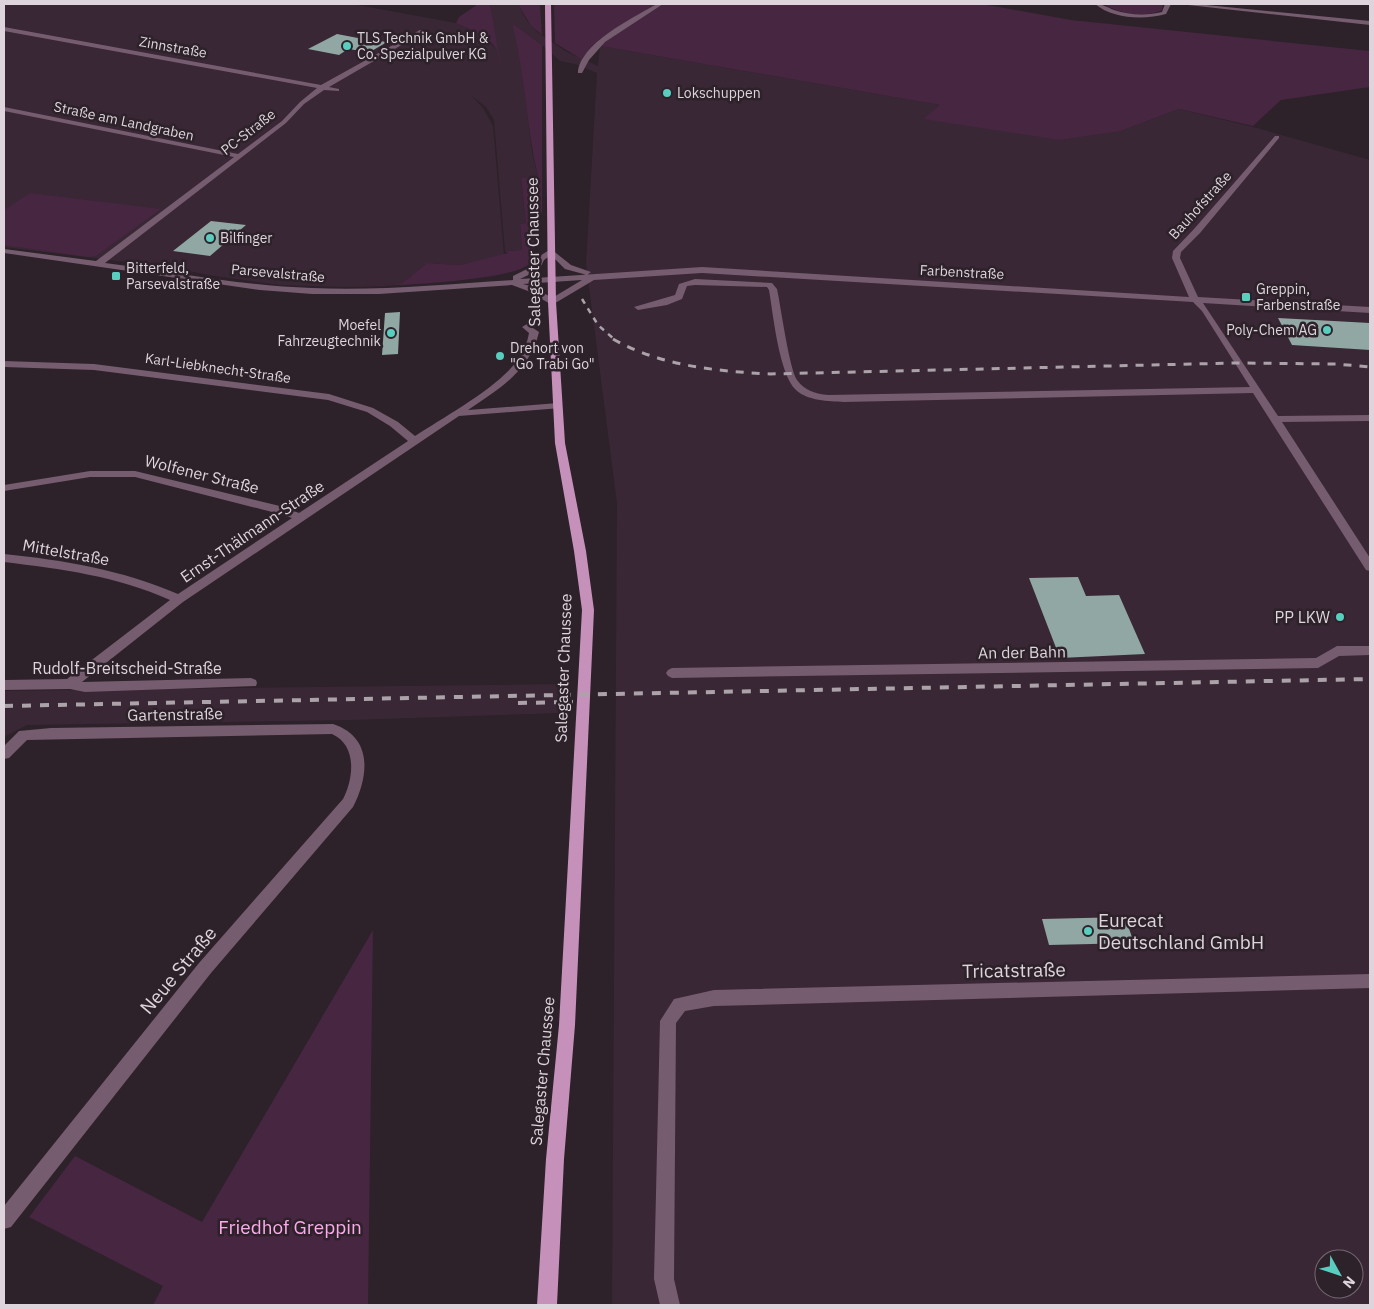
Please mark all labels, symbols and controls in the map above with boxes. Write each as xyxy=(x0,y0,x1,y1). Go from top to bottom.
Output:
place label: TLS Technik GmbH & Co. Spezialpulver KG xyxy=(357,29,489,63)
street label: Zinnstraße xyxy=(138,32,209,62)
marker: TLS Technik GmbH & Co. Spezialpulver KG xyxy=(341,40,353,52)
place label: Lokschuppen xyxy=(677,84,761,102)
marker: Lokschuppen xyxy=(661,87,673,99)
street label: Straße am Landgraben xyxy=(52,97,196,145)
street label: PC-Straße xyxy=(217,105,279,159)
street label: Bauhofstraße xyxy=(1165,167,1236,243)
street label: Salegaster Chaussee xyxy=(522,177,544,327)
place label: Bilfinger xyxy=(220,229,272,247)
marker: Bilfinger xyxy=(204,232,216,244)
place label: Bitterfeld, Parsevalstraße xyxy=(126,259,221,293)
street label: Parsevalstraße xyxy=(230,260,326,286)
street label: Farbenstraße xyxy=(919,261,1005,283)
marker: Bitterfeld, Parsevalstraße xyxy=(110,270,122,282)
place label: Greppin, Farbenstraße xyxy=(1256,280,1341,314)
marker: Greppin, Farbenstraße xyxy=(1240,291,1252,303)
place label: Moefel Fahrzeugtechnik xyxy=(277,316,382,350)
place label: Poly-Chem AG xyxy=(1226,321,1317,339)
marker: Poly-Chem AG xyxy=(1321,324,1333,336)
marker: Moefel Fahrzeugtechnik xyxy=(385,327,397,339)
place label: Drehort von "Go Trabi Go" xyxy=(510,339,595,373)
street label: Karl-Liebknecht-Straße xyxy=(144,349,292,387)
marker: Drehort von "Go Trabi Go" xyxy=(494,350,506,362)
street label: Wolfener Straße xyxy=(143,450,261,498)
street label: Ernst-Thälmann-Straße xyxy=(176,475,328,587)
street label: Mittelstraße xyxy=(21,535,111,570)
street label: Salegaster Chaussee xyxy=(550,593,576,743)
place label: PP LKW xyxy=(1275,607,1330,627)
marker: PP LKW xyxy=(1334,611,1346,623)
street label: An der Bahn xyxy=(978,641,1066,663)
street label: Rudolf-Breitscheid-Straße xyxy=(32,658,222,678)
street label: Gartenstraße xyxy=(127,703,223,725)
place label: Eurecat Deutschland GmbH xyxy=(1098,908,1264,954)
street label: Neue Straße xyxy=(134,921,222,1019)
marker: Eurecat Deutschland GmbH xyxy=(1082,925,1094,937)
street label: Tricatstraße xyxy=(962,957,1066,983)
street label: Salegaster Chaussee xyxy=(526,996,558,1146)
park label: Friedhof Greppin xyxy=(218,1215,362,1239)
north arrow xyxy=(1314,1249,1364,1299)
text: N xyxy=(1339,1273,1359,1292)

